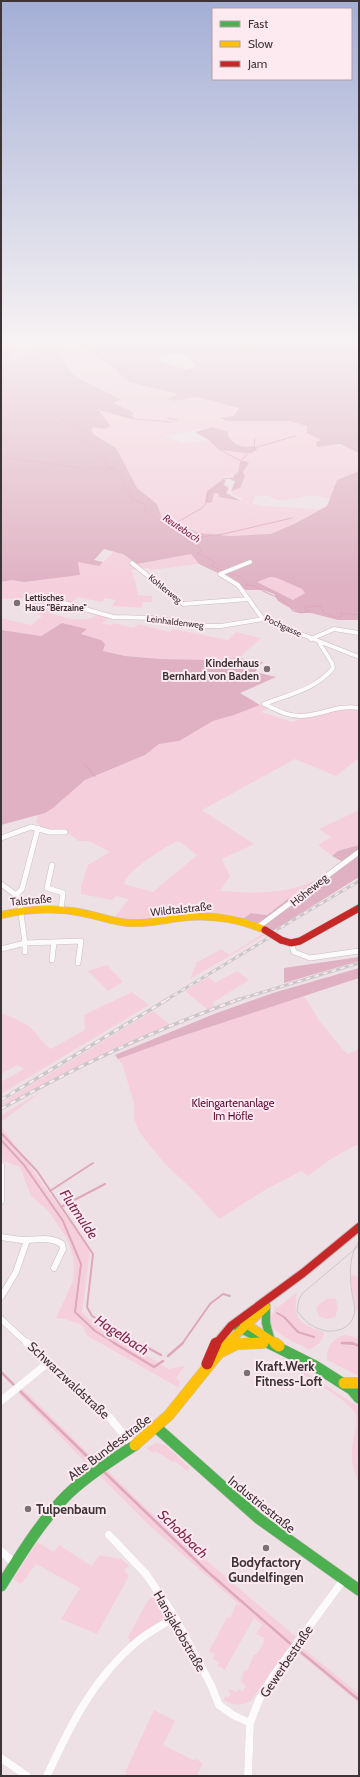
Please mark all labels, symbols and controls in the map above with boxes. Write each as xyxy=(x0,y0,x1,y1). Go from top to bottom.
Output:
legend xyxy=(212,8,352,80)
text: Fast xyxy=(248,16,268,31)
text: Slow xyxy=(248,36,273,51)
text: Jam xyxy=(247,56,267,71)
water label: Reutebach xyxy=(161,511,203,546)
street label: Kohlerweg xyxy=(146,572,185,606)
place label: Lettisches Haus "Bērzaine" xyxy=(25,592,87,613)
marker: Lettisches Haus "Bērzaine" xyxy=(12,598,22,608)
street label: Pochgasse xyxy=(263,612,304,639)
street label: Leinhaldenweg xyxy=(146,613,205,631)
place label: Kinderhaus Bernhard von Baden xyxy=(162,656,259,683)
marker: Kinderhaus Bernhard von Baden xyxy=(262,664,272,674)
street label: Höheweg xyxy=(287,870,331,909)
street label: Talstraße xyxy=(10,891,53,909)
street label: Wildtalstraße xyxy=(150,899,213,919)
park label: Kleingartenanlage Im Höfle xyxy=(192,1096,275,1123)
water label: Flutmulde xyxy=(56,1186,103,1243)
water label: Hagelbach xyxy=(92,1311,152,1359)
street label: Schwarzwaldstraße xyxy=(25,1338,114,1422)
place label: Kraft.Werk Fitness-Loft xyxy=(255,1358,323,1389)
marker: Kraft.Werk Fitness-Loft xyxy=(242,1368,252,1378)
street label: Alte Bundesstraße xyxy=(64,1410,154,1483)
street label: Industriestraße xyxy=(225,1472,299,1536)
place label: Tulpenbaum xyxy=(36,1501,106,1517)
marker: Tulpenbaum xyxy=(23,1504,33,1514)
water label: Schobbach xyxy=(154,1506,212,1562)
marker: Bodyfactory Gundelfingen xyxy=(261,1543,271,1553)
place label: Bodyfactory Gundelfingen xyxy=(228,1554,304,1585)
street label: Hansjakobstraße xyxy=(149,1588,210,1675)
street label: Gewerbestraße xyxy=(256,1622,316,1700)

